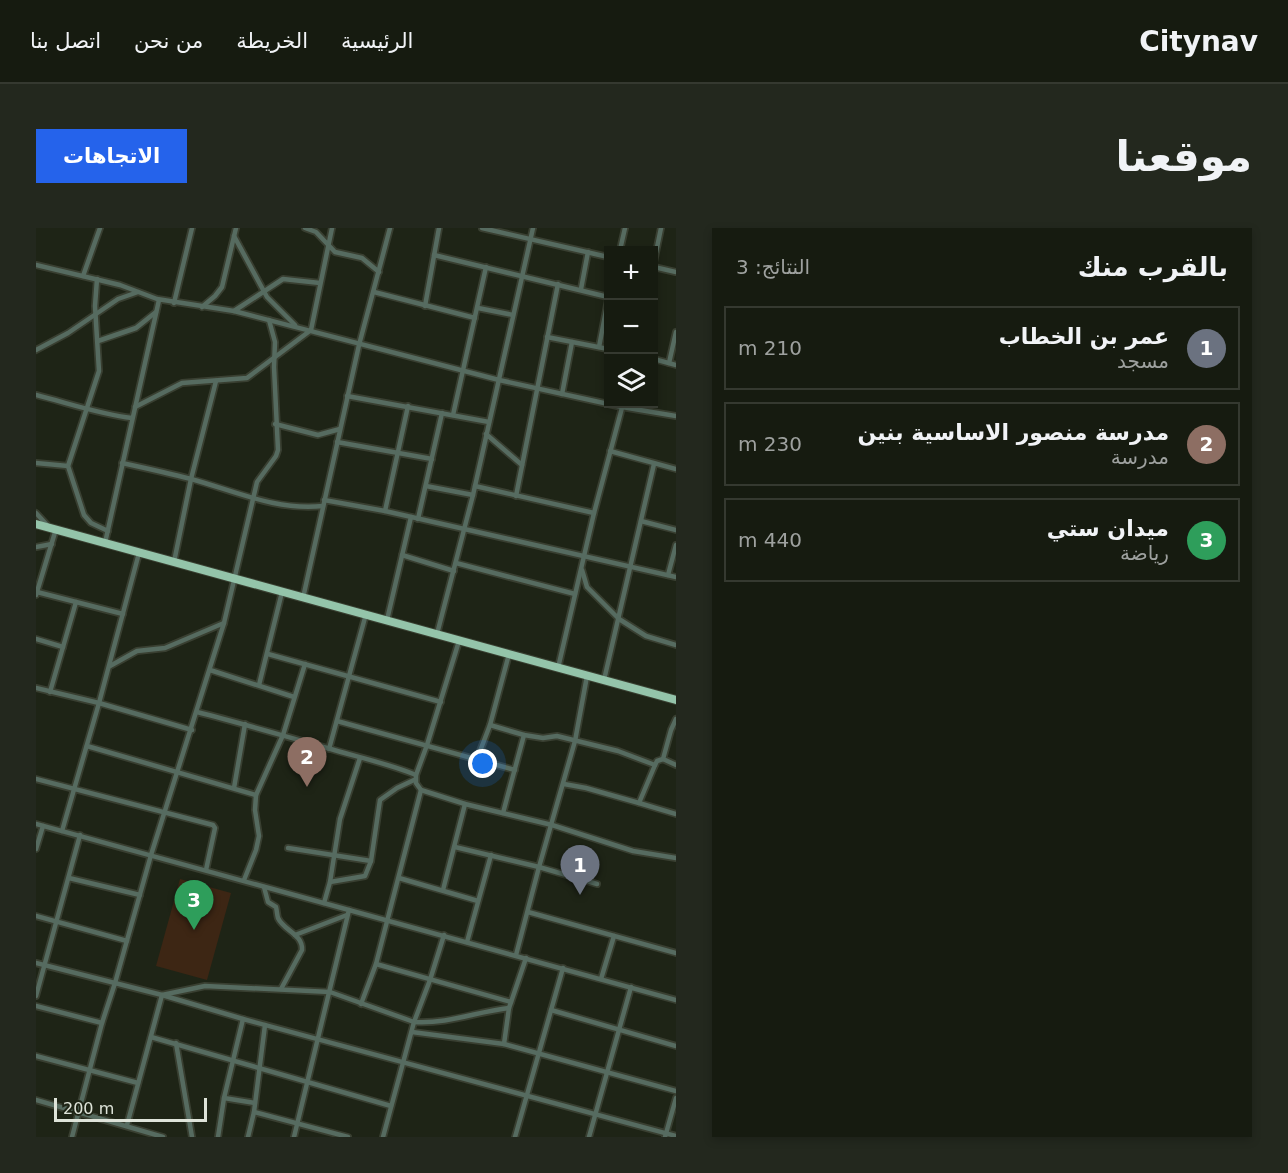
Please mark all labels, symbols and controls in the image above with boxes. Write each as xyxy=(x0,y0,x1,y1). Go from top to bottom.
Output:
text: Citynav xyxy=(1139,25,1258,58)
text: اتصل بنا xyxy=(30,29,101,53)
text: من نحن xyxy=(134,29,203,53)
text: الخريطة xyxy=(236,29,308,53)
text: الرئيسية xyxy=(341,29,413,53)
button: الاتجاهات xyxy=(36,129,187,183)
text: موقعنا xyxy=(1116,132,1252,181)
map controls xyxy=(604,246,658,408)
button: + xyxy=(604,246,658,300)
text: بالقرب منك xyxy=(1078,252,1228,282)
text: النتائج: 3 xyxy=(736,255,810,279)
button: − xyxy=(604,300,658,354)
text: عمر بن الخطاب xyxy=(999,324,1169,349)
text: 210 m xyxy=(738,336,802,360)
text: 1 xyxy=(1200,336,1213,360)
text: مسجد xyxy=(1117,349,1169,373)
button: layers xyxy=(604,354,658,408)
text: مدرسة منصور الاساسية بنين xyxy=(858,420,1169,445)
text: 230 m xyxy=(738,432,802,456)
text: 2 xyxy=(1200,432,1213,456)
text: مدرسة xyxy=(1111,445,1169,469)
text: ميدان ستي xyxy=(1047,516,1169,541)
text: 440 m xyxy=(738,528,802,552)
text: 3 xyxy=(1200,528,1213,552)
text: رياضة xyxy=(1120,541,1169,565)
pin: 2 xyxy=(288,738,326,787)
your location xyxy=(468,749,497,778)
pin: 1 xyxy=(560,846,600,895)
pin: 3 xyxy=(174,880,214,930)
scale bar xyxy=(54,1095,207,1122)
text: 200 m xyxy=(63,1099,114,1118)

